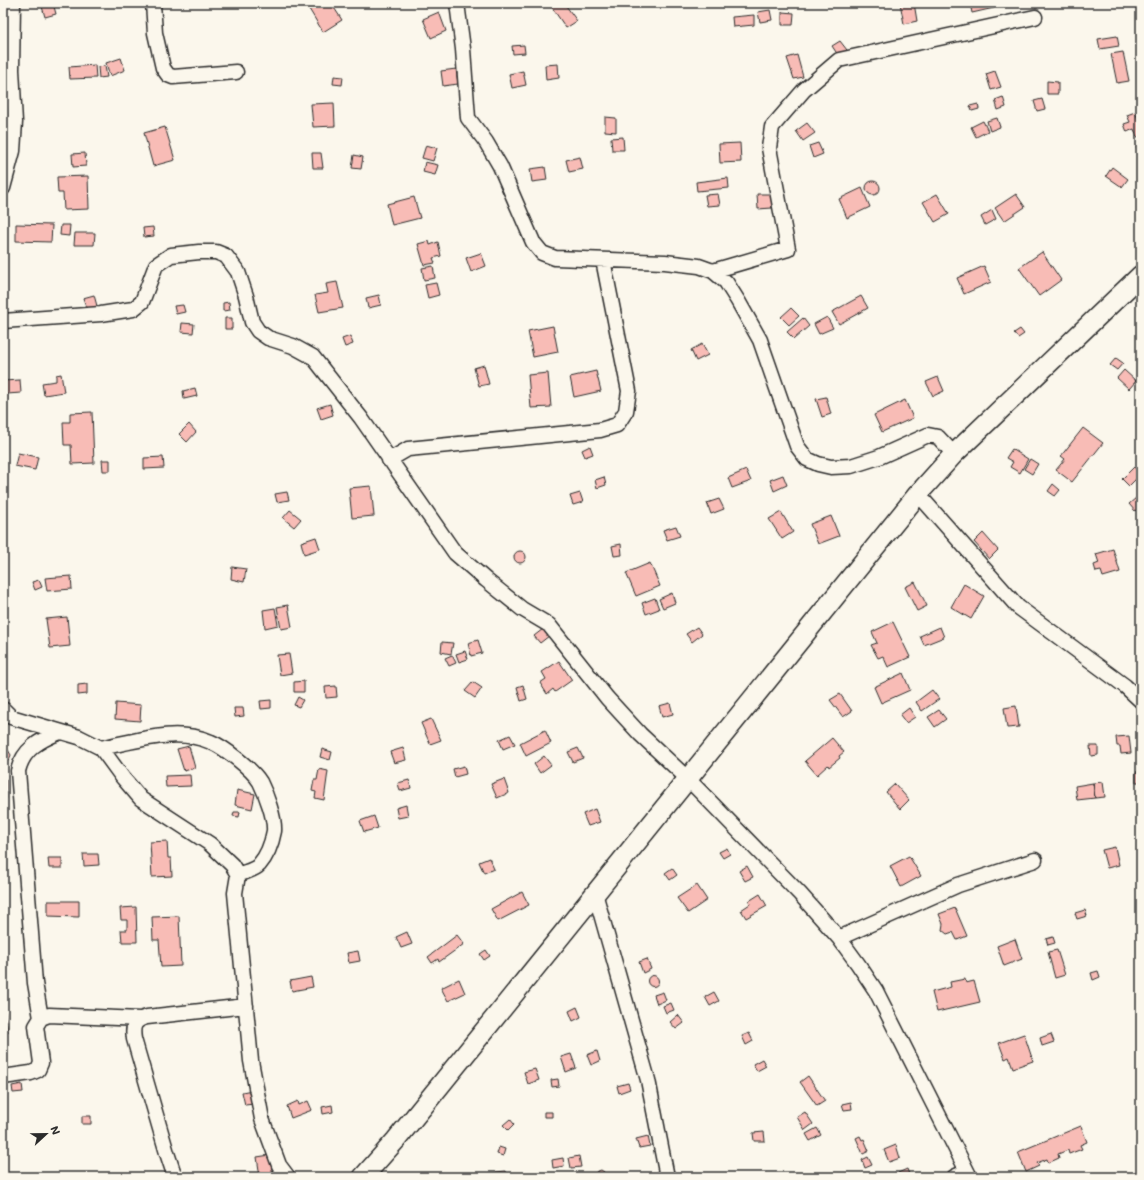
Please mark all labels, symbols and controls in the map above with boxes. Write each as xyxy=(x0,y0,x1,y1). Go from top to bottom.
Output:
north arrow xyxy=(26,1114,66,1154)
text: N xyxy=(47,1123,64,1137)

